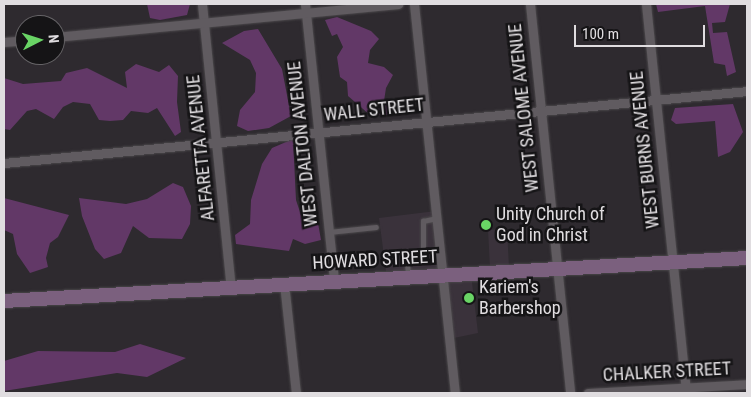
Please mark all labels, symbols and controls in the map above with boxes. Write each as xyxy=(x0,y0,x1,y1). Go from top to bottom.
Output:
north arrow xyxy=(15,15,65,65)
scale bar xyxy=(576,15,707,47)
street label: WEST SALOME AVENUE xyxy=(504,23,544,193)
text: 100 m xyxy=(582,25,619,43)
text: N xyxy=(46,34,62,44)
street label: WEST DALTON AVENUE xyxy=(284,60,322,228)
street label: WEST BURNS AVENUE xyxy=(626,70,664,230)
street label: ALFARETTA AVENUE xyxy=(183,74,219,222)
street label: WALL STREET xyxy=(323,94,425,126)
place label: Unity Church of God in Christ xyxy=(496,204,605,246)
marker: Unity Church of God in Christ xyxy=(480,219,492,231)
street label: HOWARD STREET xyxy=(312,246,438,274)
place label: Kariem's Barbershop xyxy=(479,277,561,320)
marker: Kariem's Barbershop xyxy=(463,292,475,304)
street label: CHALKER STREET xyxy=(602,358,732,386)

